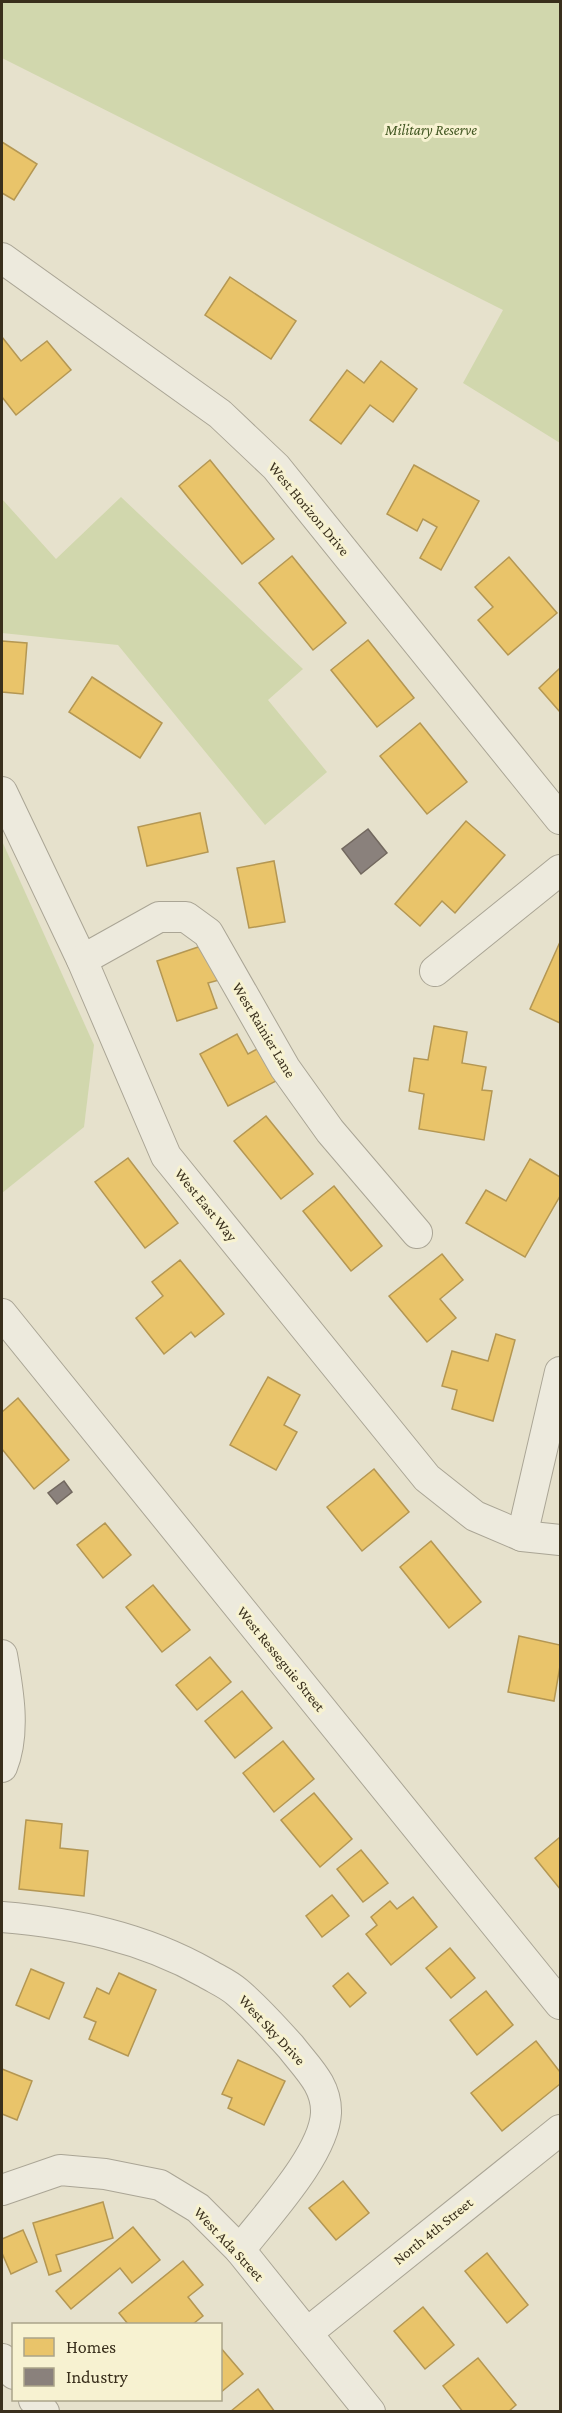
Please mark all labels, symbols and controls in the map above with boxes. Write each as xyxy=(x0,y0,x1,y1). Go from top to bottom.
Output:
park label: Military Reserve xyxy=(384,122,477,139)
street label: West Horizon Drive xyxy=(265,459,353,559)
street label: West Rainier Lane xyxy=(229,979,299,1081)
street label: West East Way xyxy=(171,1165,240,1245)
street label: West Resseguie Street xyxy=(233,1603,329,1716)
street label: West Sky Drive xyxy=(235,1992,309,2069)
street label: North 4th Street xyxy=(390,2194,477,2268)
street label: West Ada Street xyxy=(191,2204,268,2285)
legend xyxy=(12,2323,222,2401)
text: Homes xyxy=(66,2337,116,2357)
text: Industry xyxy=(66,2367,129,2387)

